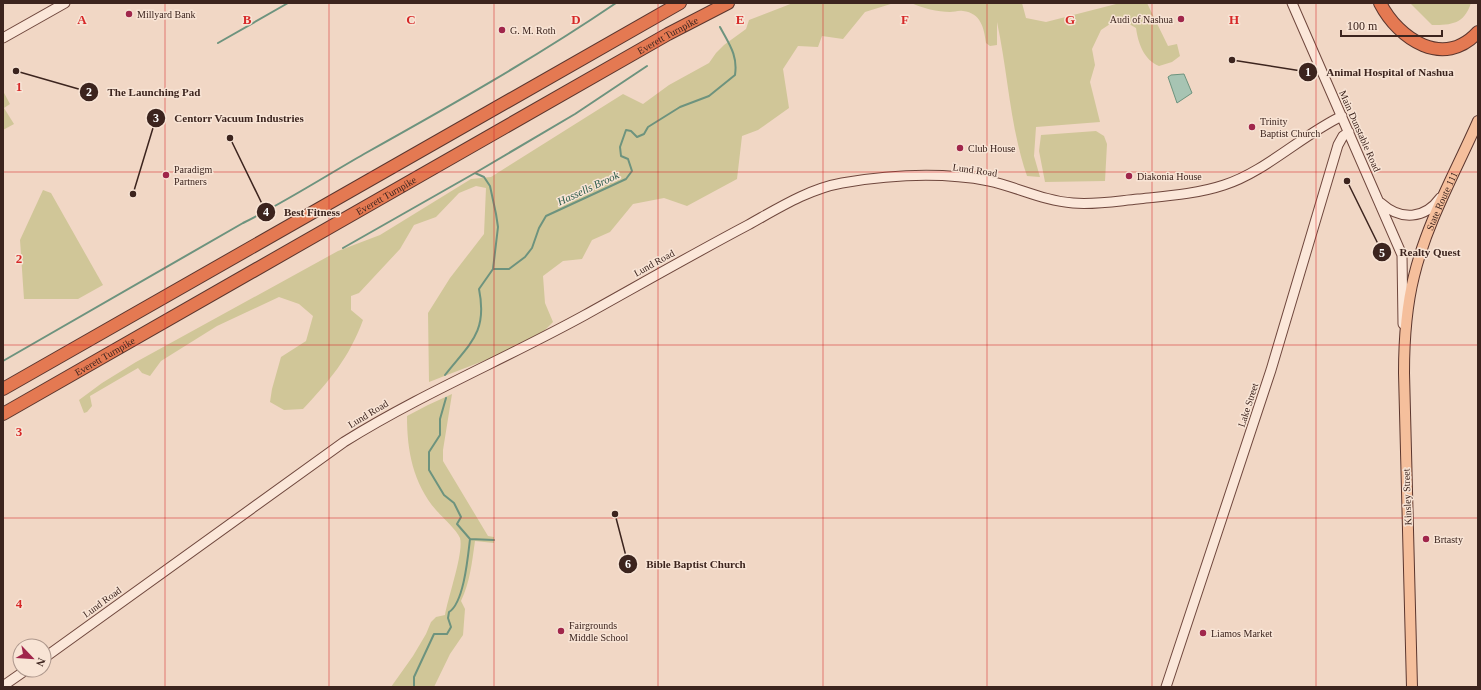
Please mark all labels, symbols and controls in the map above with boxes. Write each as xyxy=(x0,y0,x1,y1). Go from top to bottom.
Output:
marker: Millyard Bank xyxy=(124,9,134,19)
place label: Millyard Bank xyxy=(137,9,196,20)
text: A xyxy=(77,12,87,27)
text: B xyxy=(243,12,252,27)
text: C xyxy=(406,12,416,27)
text: D xyxy=(571,12,581,27)
text: E xyxy=(736,12,744,27)
text: F xyxy=(901,12,909,27)
text: G xyxy=(1065,12,1075,27)
text: H xyxy=(1229,12,1239,27)
scale bar xyxy=(1341,12,1442,38)
street label: Everett Turnpike xyxy=(635,14,700,56)
place label: Audi of Nashua xyxy=(1110,14,1174,25)
marker: Audi of Nashua xyxy=(1176,14,1186,24)
text: 100 m xyxy=(1347,19,1378,33)
marker: G. M. Roth xyxy=(497,25,507,35)
place label: G. M. Roth xyxy=(510,25,556,36)
callout: Animal Hospital of Nashua xyxy=(1298,60,1462,83)
text: 1 xyxy=(1305,65,1311,79)
text: Animal Hospital of Nashua xyxy=(1326,66,1454,78)
text: 1 xyxy=(16,79,22,94)
callout: The Launching Pad xyxy=(79,80,208,103)
text: 2 xyxy=(86,85,92,99)
text: The Launching Pad xyxy=(108,86,200,98)
street label: Main Dunstable Road xyxy=(1337,89,1383,173)
callout: Centorr Vacuum Industries xyxy=(146,106,312,129)
text: 3 xyxy=(153,111,159,125)
text: Centorr Vacuum Industries xyxy=(174,112,304,124)
place label: Trinity Baptist Church xyxy=(1260,116,1320,139)
marker: Trinity Baptist Church xyxy=(1247,122,1257,132)
marker: Club House xyxy=(955,143,965,153)
place label: Club House xyxy=(968,143,1016,154)
street label: Lund Road xyxy=(952,161,998,179)
place label: Paradigm Partners xyxy=(174,164,213,187)
water label: Hassells Brook xyxy=(554,168,622,208)
marker: Paradigm Partners xyxy=(161,170,171,180)
street label: State Route 111 xyxy=(1424,170,1459,232)
marker: Diakonia House xyxy=(1124,171,1134,181)
place label: Diakonia House xyxy=(1137,171,1202,182)
street label: Everett Turnpike xyxy=(354,173,418,217)
callout: Best Fitness xyxy=(256,200,348,223)
text: 4 xyxy=(263,205,269,219)
text: Best Fitness xyxy=(284,206,341,218)
callout: Realty Quest xyxy=(1372,241,1469,264)
text: 5 xyxy=(1379,246,1385,260)
text: Realty Quest xyxy=(1400,246,1461,258)
street label: Lund Road xyxy=(632,247,676,279)
text: 2 xyxy=(16,251,22,266)
street label: Everett Turnpike xyxy=(73,334,137,377)
street label: Lake Street xyxy=(1236,381,1260,428)
street label: Lund Road xyxy=(346,398,390,430)
text: 3 xyxy=(16,424,23,439)
street label: Kinsley Street xyxy=(1401,468,1413,526)
marker: Brtasty xyxy=(1421,534,1431,544)
place label: Brtasty xyxy=(1434,534,1463,545)
callout: Bible Baptist Church xyxy=(618,552,753,575)
text: 6 xyxy=(625,557,631,571)
text: Bible Baptist Church xyxy=(646,558,746,570)
street label: Lund Road xyxy=(81,584,123,620)
text: 4 xyxy=(16,596,23,611)
place label: Fairgrounds Middle School xyxy=(569,620,628,643)
marker: Fairgrounds Middle School xyxy=(556,626,566,636)
marker: Liamos Market xyxy=(1198,628,1208,638)
place label: Liamos Market xyxy=(1211,628,1273,639)
north arrow xyxy=(12,638,52,678)
text: N xyxy=(34,656,48,668)

